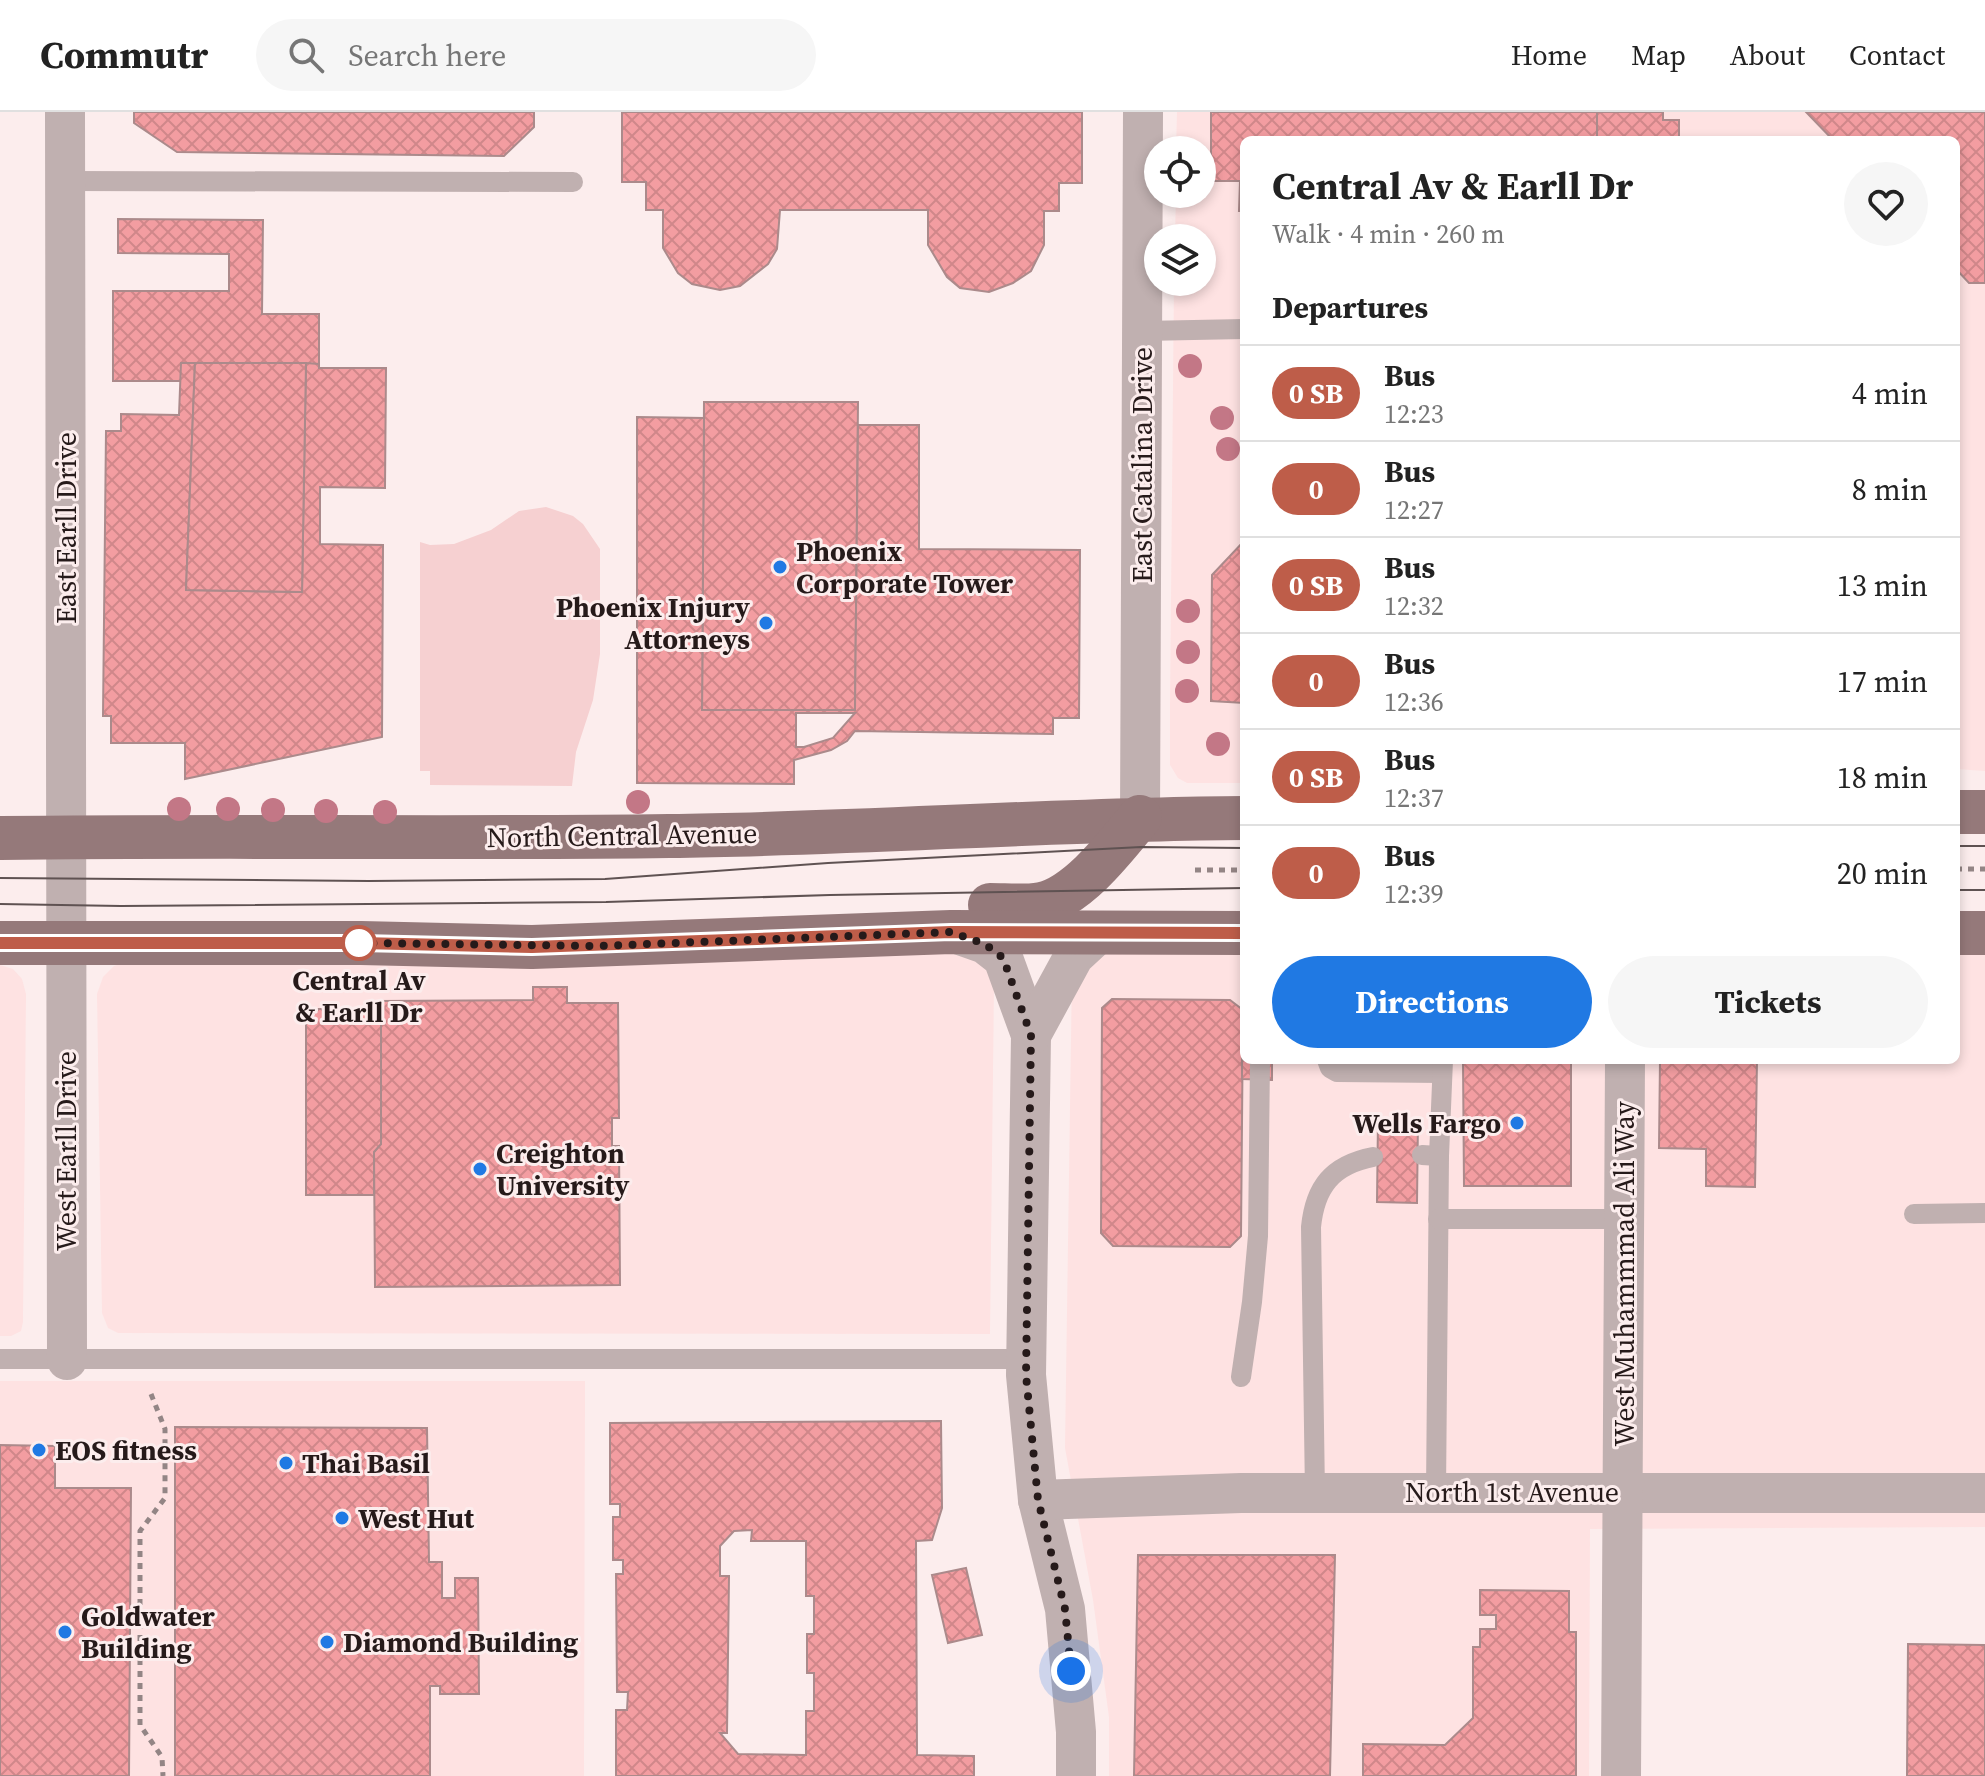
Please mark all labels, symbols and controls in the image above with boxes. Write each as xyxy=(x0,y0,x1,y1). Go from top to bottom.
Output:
search box xyxy=(256,19,816,91)
text: Commutr xyxy=(40,29,208,81)
icon: search xyxy=(284,33,328,77)
text: Search here xyxy=(348,35,506,76)
text: Home xyxy=(1511,36,1587,74)
text: Map xyxy=(1631,36,1686,74)
text: About xyxy=(1730,36,1805,74)
text: Contact xyxy=(1849,36,1945,74)
map controls xyxy=(1144,136,1216,296)
button: locate xyxy=(1144,136,1216,208)
text: Central Av & Earll Dr xyxy=(1272,160,1633,212)
button: heart xyxy=(1844,162,1928,246)
text: Walk · 4 min · 260 m xyxy=(1272,216,1505,252)
button: layers xyxy=(1144,224,1216,296)
text: Departures xyxy=(1272,287,1428,328)
street label: East Catalina Drive xyxy=(1123,347,1161,583)
text: Bus xyxy=(1384,355,1435,396)
text: 4 min xyxy=(1852,373,1928,414)
text: 0 SB xyxy=(1289,374,1343,412)
text: 12:23 xyxy=(1384,396,1444,432)
street label: East Earll Drive xyxy=(47,432,85,624)
text: Bus xyxy=(1384,451,1435,492)
text: 8 min xyxy=(1852,469,1928,510)
text: 0 xyxy=(1308,470,1324,508)
text: 12:27 xyxy=(1384,492,1444,528)
place label: Phoenix Corporate Tower xyxy=(796,532,1013,602)
text: Bus xyxy=(1384,547,1435,588)
marker: Phoenix Corporate Tower xyxy=(771,558,789,576)
text: 13 min xyxy=(1837,565,1928,606)
text: 0 SB xyxy=(1289,566,1343,604)
place label: Phoenix Injury Attorneys xyxy=(556,588,750,658)
text: 12:32 xyxy=(1384,588,1444,624)
marker: Phoenix Injury Attorneys xyxy=(757,614,775,632)
text: Bus xyxy=(1384,643,1435,684)
text: 17 min xyxy=(1837,661,1928,702)
text: 0 xyxy=(1308,662,1324,700)
text: 12:36 xyxy=(1384,684,1444,720)
text: Bus xyxy=(1384,739,1435,780)
text: 18 min xyxy=(1837,757,1928,798)
text: 0 SB xyxy=(1289,758,1343,796)
text: 12:37 xyxy=(1384,780,1444,816)
street label: North Central Avenue xyxy=(486,814,758,856)
text: Bus xyxy=(1384,835,1435,876)
text: 20 min xyxy=(1837,853,1928,894)
text: 0 xyxy=(1308,854,1324,892)
text: 12:39 xyxy=(1384,876,1444,912)
marker: Central Av & Earll Dr xyxy=(342,926,376,960)
button: Directions xyxy=(1272,956,1592,1048)
button: Tickets xyxy=(1608,956,1928,1048)
place label: Central Av & Earll Dr xyxy=(292,961,426,1031)
street label: West Earll Drive xyxy=(47,1051,85,1251)
street label: West Muhammmad Ali Way xyxy=(1605,1101,1643,1447)
place label: Wells Fargo xyxy=(1352,1104,1501,1142)
marker: Wells Fargo xyxy=(1508,1114,1526,1132)
place label: Creighton University xyxy=(496,1134,629,1204)
marker: Creighton University xyxy=(471,1160,489,1178)
place label: EOS fitness xyxy=(55,1431,197,1469)
marker: EOS fitness xyxy=(30,1441,48,1459)
place label: Thai Basil xyxy=(302,1444,430,1482)
marker: Thai Basil xyxy=(277,1454,295,1472)
street label: North 1st Avenue xyxy=(1405,1473,1619,1511)
place label: West Hut xyxy=(358,1499,475,1537)
marker: West Hut xyxy=(333,1509,351,1527)
place label: Goldwater Building xyxy=(81,1597,215,1667)
marker: Goldwater Building xyxy=(56,1623,74,1641)
place label: Diamond Building xyxy=(343,1623,578,1661)
marker: Diamond Building xyxy=(318,1633,336,1651)
your location xyxy=(1051,1651,1091,1691)

